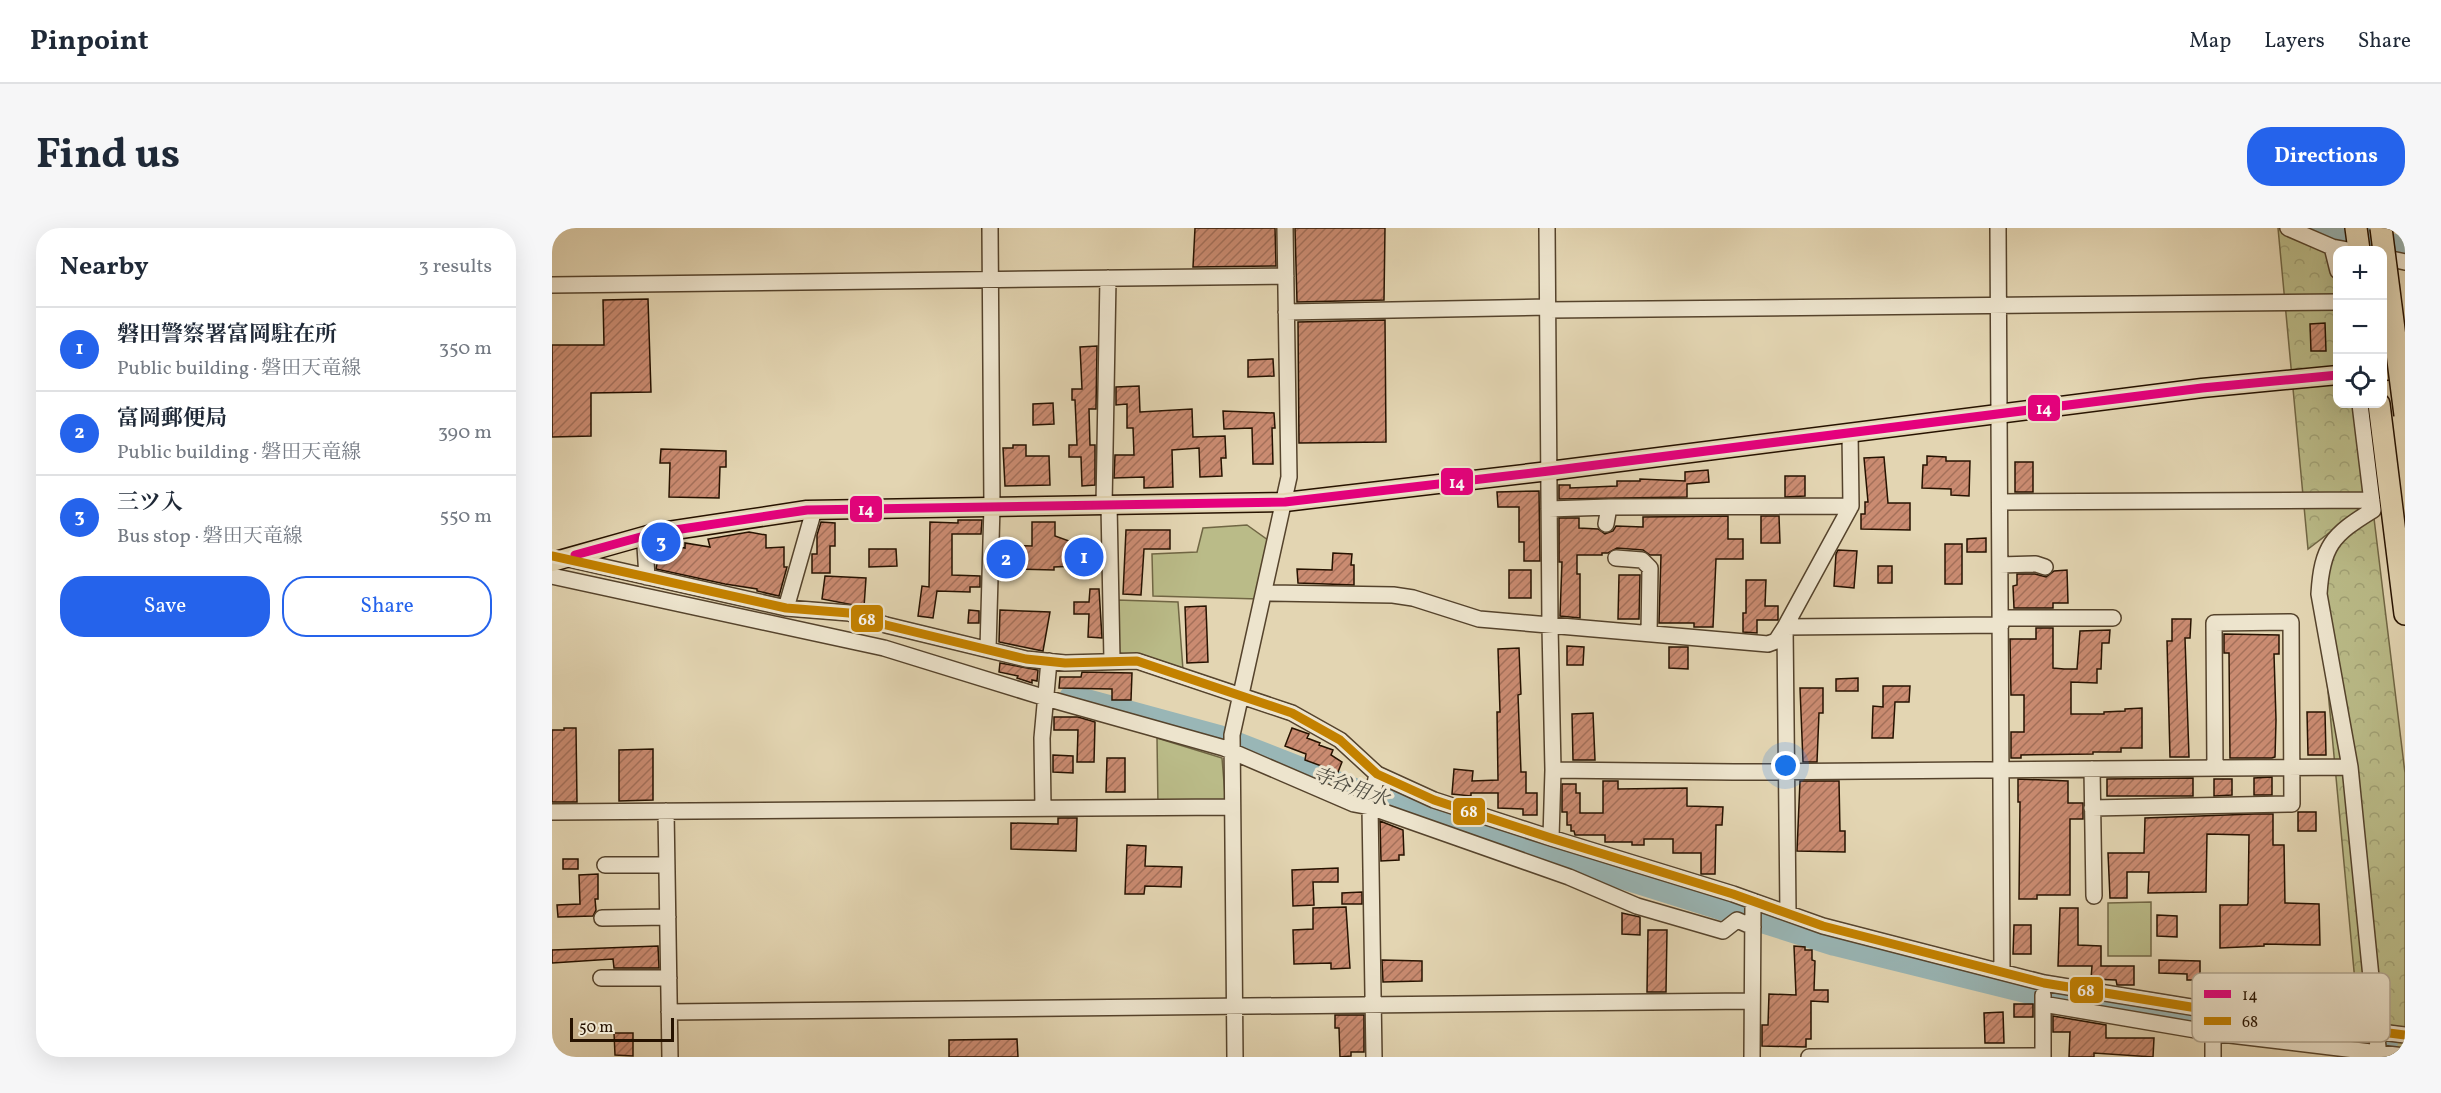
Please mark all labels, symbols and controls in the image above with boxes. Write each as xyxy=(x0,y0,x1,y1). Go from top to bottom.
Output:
text: Pinpoint xyxy=(30,22,148,61)
text: Map xyxy=(2189,27,2231,56)
text: Layers xyxy=(2264,27,2325,56)
text: Share xyxy=(2358,27,2411,56)
text: Find us xyxy=(36,127,180,186)
button: Directions xyxy=(2247,127,2405,186)
map controls xyxy=(2333,246,2387,408)
button: + xyxy=(2333,246,2387,300)
text: Nearby xyxy=(60,249,149,285)
text: 3 results xyxy=(418,253,492,281)
button: − xyxy=(2333,300,2387,354)
text: 磐田警察署富岡駐在所 xyxy=(117,320,337,351)
text: 1 xyxy=(75,335,84,363)
text: 350 m xyxy=(439,335,492,363)
button: locate xyxy=(2333,354,2387,408)
text: Public building · 磐田天竜線 xyxy=(117,355,361,383)
line badge: 14 xyxy=(2027,394,2061,422)
text: 14 xyxy=(2036,399,2052,421)
text: 富岡郵便局 xyxy=(117,404,227,435)
text: 2 xyxy=(74,419,85,447)
text: 390 m xyxy=(438,419,492,447)
text: Public building · 磐田天竜線 xyxy=(117,439,361,467)
line badge: 14 xyxy=(1440,467,1474,496)
text: 14 xyxy=(1449,473,1465,495)
text: 三ツ入 xyxy=(117,488,183,519)
line badge: 14 xyxy=(849,495,883,523)
text: 14 xyxy=(858,500,874,522)
text: 3 xyxy=(74,503,85,531)
text: 550 m xyxy=(439,503,492,531)
pin: 3 xyxy=(642,520,680,564)
text: Bus stop · 磐田天竜線 xyxy=(117,523,303,551)
pin: 1 xyxy=(1064,534,1104,580)
pin: 2 xyxy=(986,536,1026,582)
button: Save xyxy=(60,576,270,637)
button: Share xyxy=(282,576,492,637)
line badge: 68 xyxy=(850,604,884,633)
text: 68 xyxy=(858,610,876,632)
your location xyxy=(1771,751,1800,780)
water label: 寺谷用水 xyxy=(1308,761,1394,816)
line badge: 68 xyxy=(1452,797,1486,826)
text: 68 xyxy=(1460,802,1478,824)
legend xyxy=(2192,973,2390,1042)
line badge: 68 xyxy=(2069,976,2104,1004)
text: 68 xyxy=(2077,981,2095,1003)
text: 14 xyxy=(2242,985,2258,1007)
text: 68 xyxy=(2242,1012,2258,1034)
scale bar xyxy=(570,1015,674,1042)
text: 50 m xyxy=(579,1017,613,1039)

